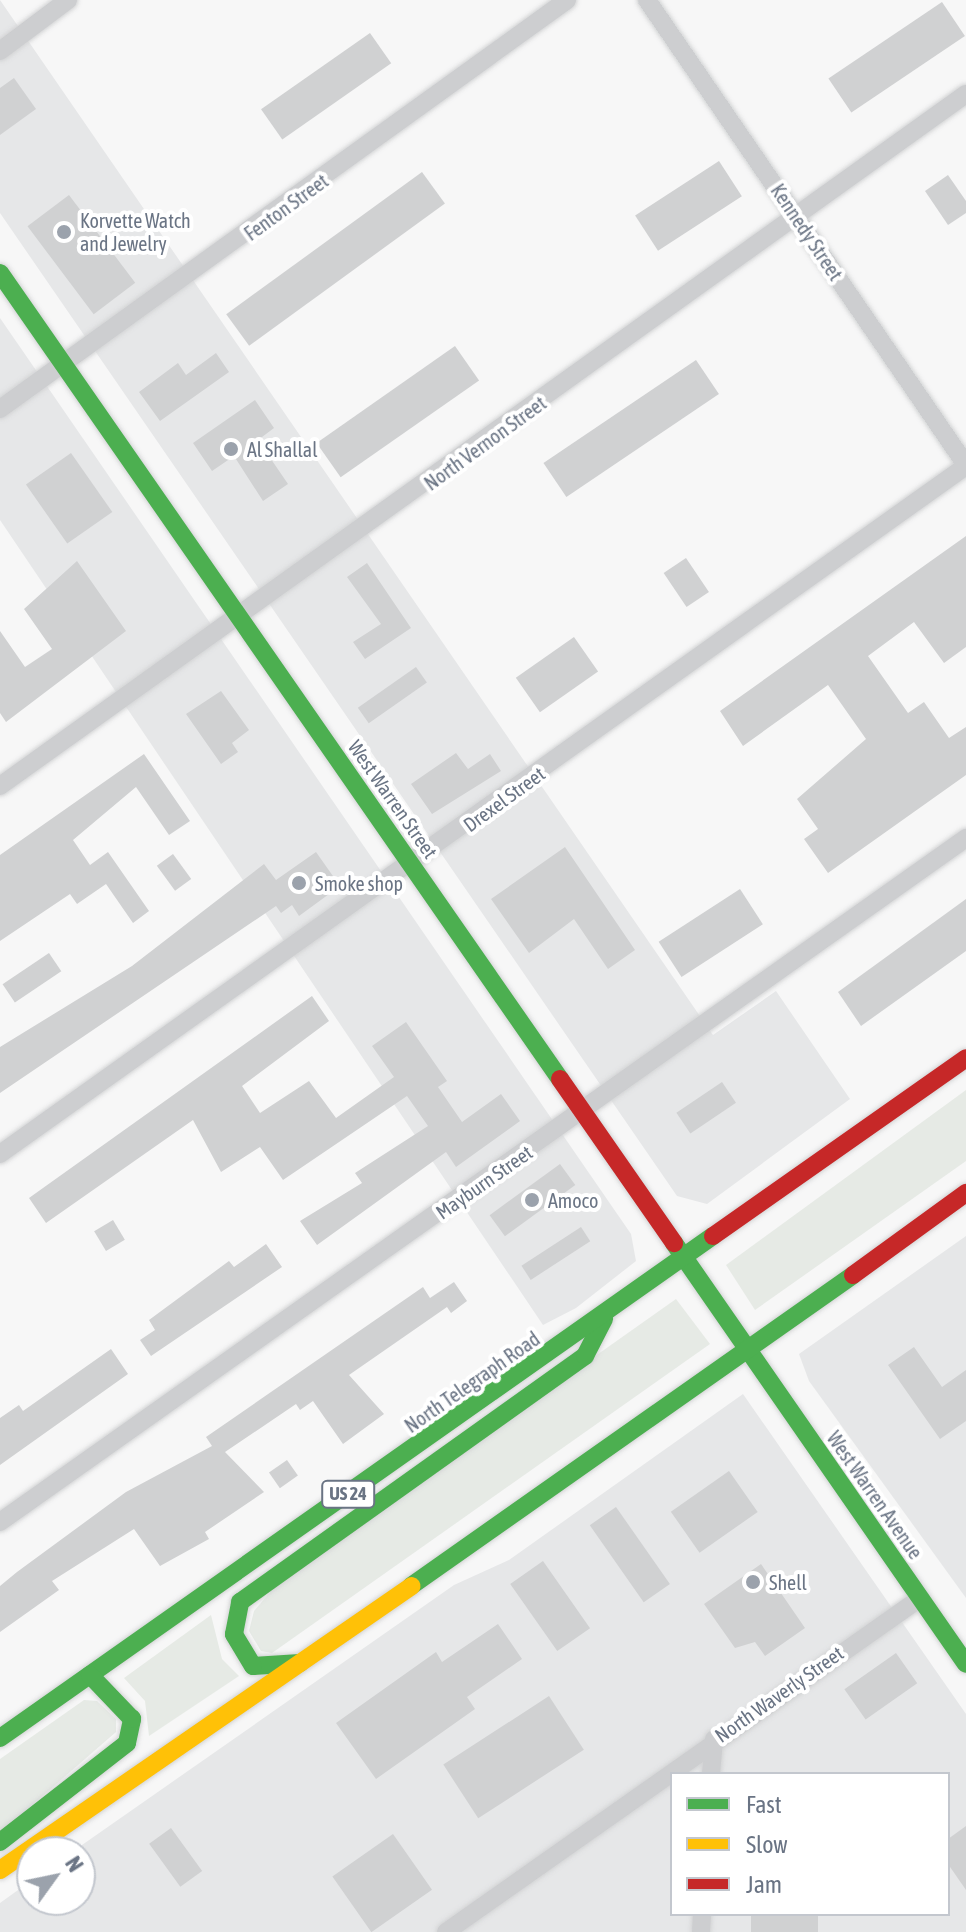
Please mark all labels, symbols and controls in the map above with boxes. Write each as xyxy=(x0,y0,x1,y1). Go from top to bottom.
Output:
street label: Fenton Street xyxy=(239,169,333,245)
street label: Kennedy Street xyxy=(766,179,848,285)
place label: Korvette Watch and Jewelry xyxy=(80,208,191,255)
marker: Korvette Watch and Jewelry xyxy=(55,223,73,241)
street label: North Vernon Street xyxy=(419,391,551,495)
place label: Al Shallal xyxy=(247,437,317,461)
marker: Al Shallal xyxy=(222,440,240,458)
street label: West Warren Street xyxy=(343,735,443,863)
street label: Drexel Street xyxy=(459,761,549,837)
place label: Smoke shop xyxy=(315,871,403,895)
marker: Smoke shop xyxy=(290,874,308,892)
street label: Mayburn Street xyxy=(431,1140,537,1224)
place label: Amoco xyxy=(548,1188,598,1212)
marker: Amoco xyxy=(523,1191,541,1209)
street label: North Telegraph Road xyxy=(400,1326,544,1438)
street label: West Warren Avenue xyxy=(822,1427,928,1563)
road number: US 24 xyxy=(320,1480,376,1508)
place label: Shell xyxy=(769,1570,807,1594)
marker: Shell xyxy=(744,1573,762,1591)
street label: North Waverly Street xyxy=(710,1641,848,1747)
legend xyxy=(670,1772,950,1916)
text: Fast xyxy=(746,1791,782,1818)
text: Slow xyxy=(746,1831,788,1858)
north arrow xyxy=(16,1836,96,1916)
text: N xyxy=(60,1851,89,1877)
text: Jam xyxy=(746,1871,782,1898)

